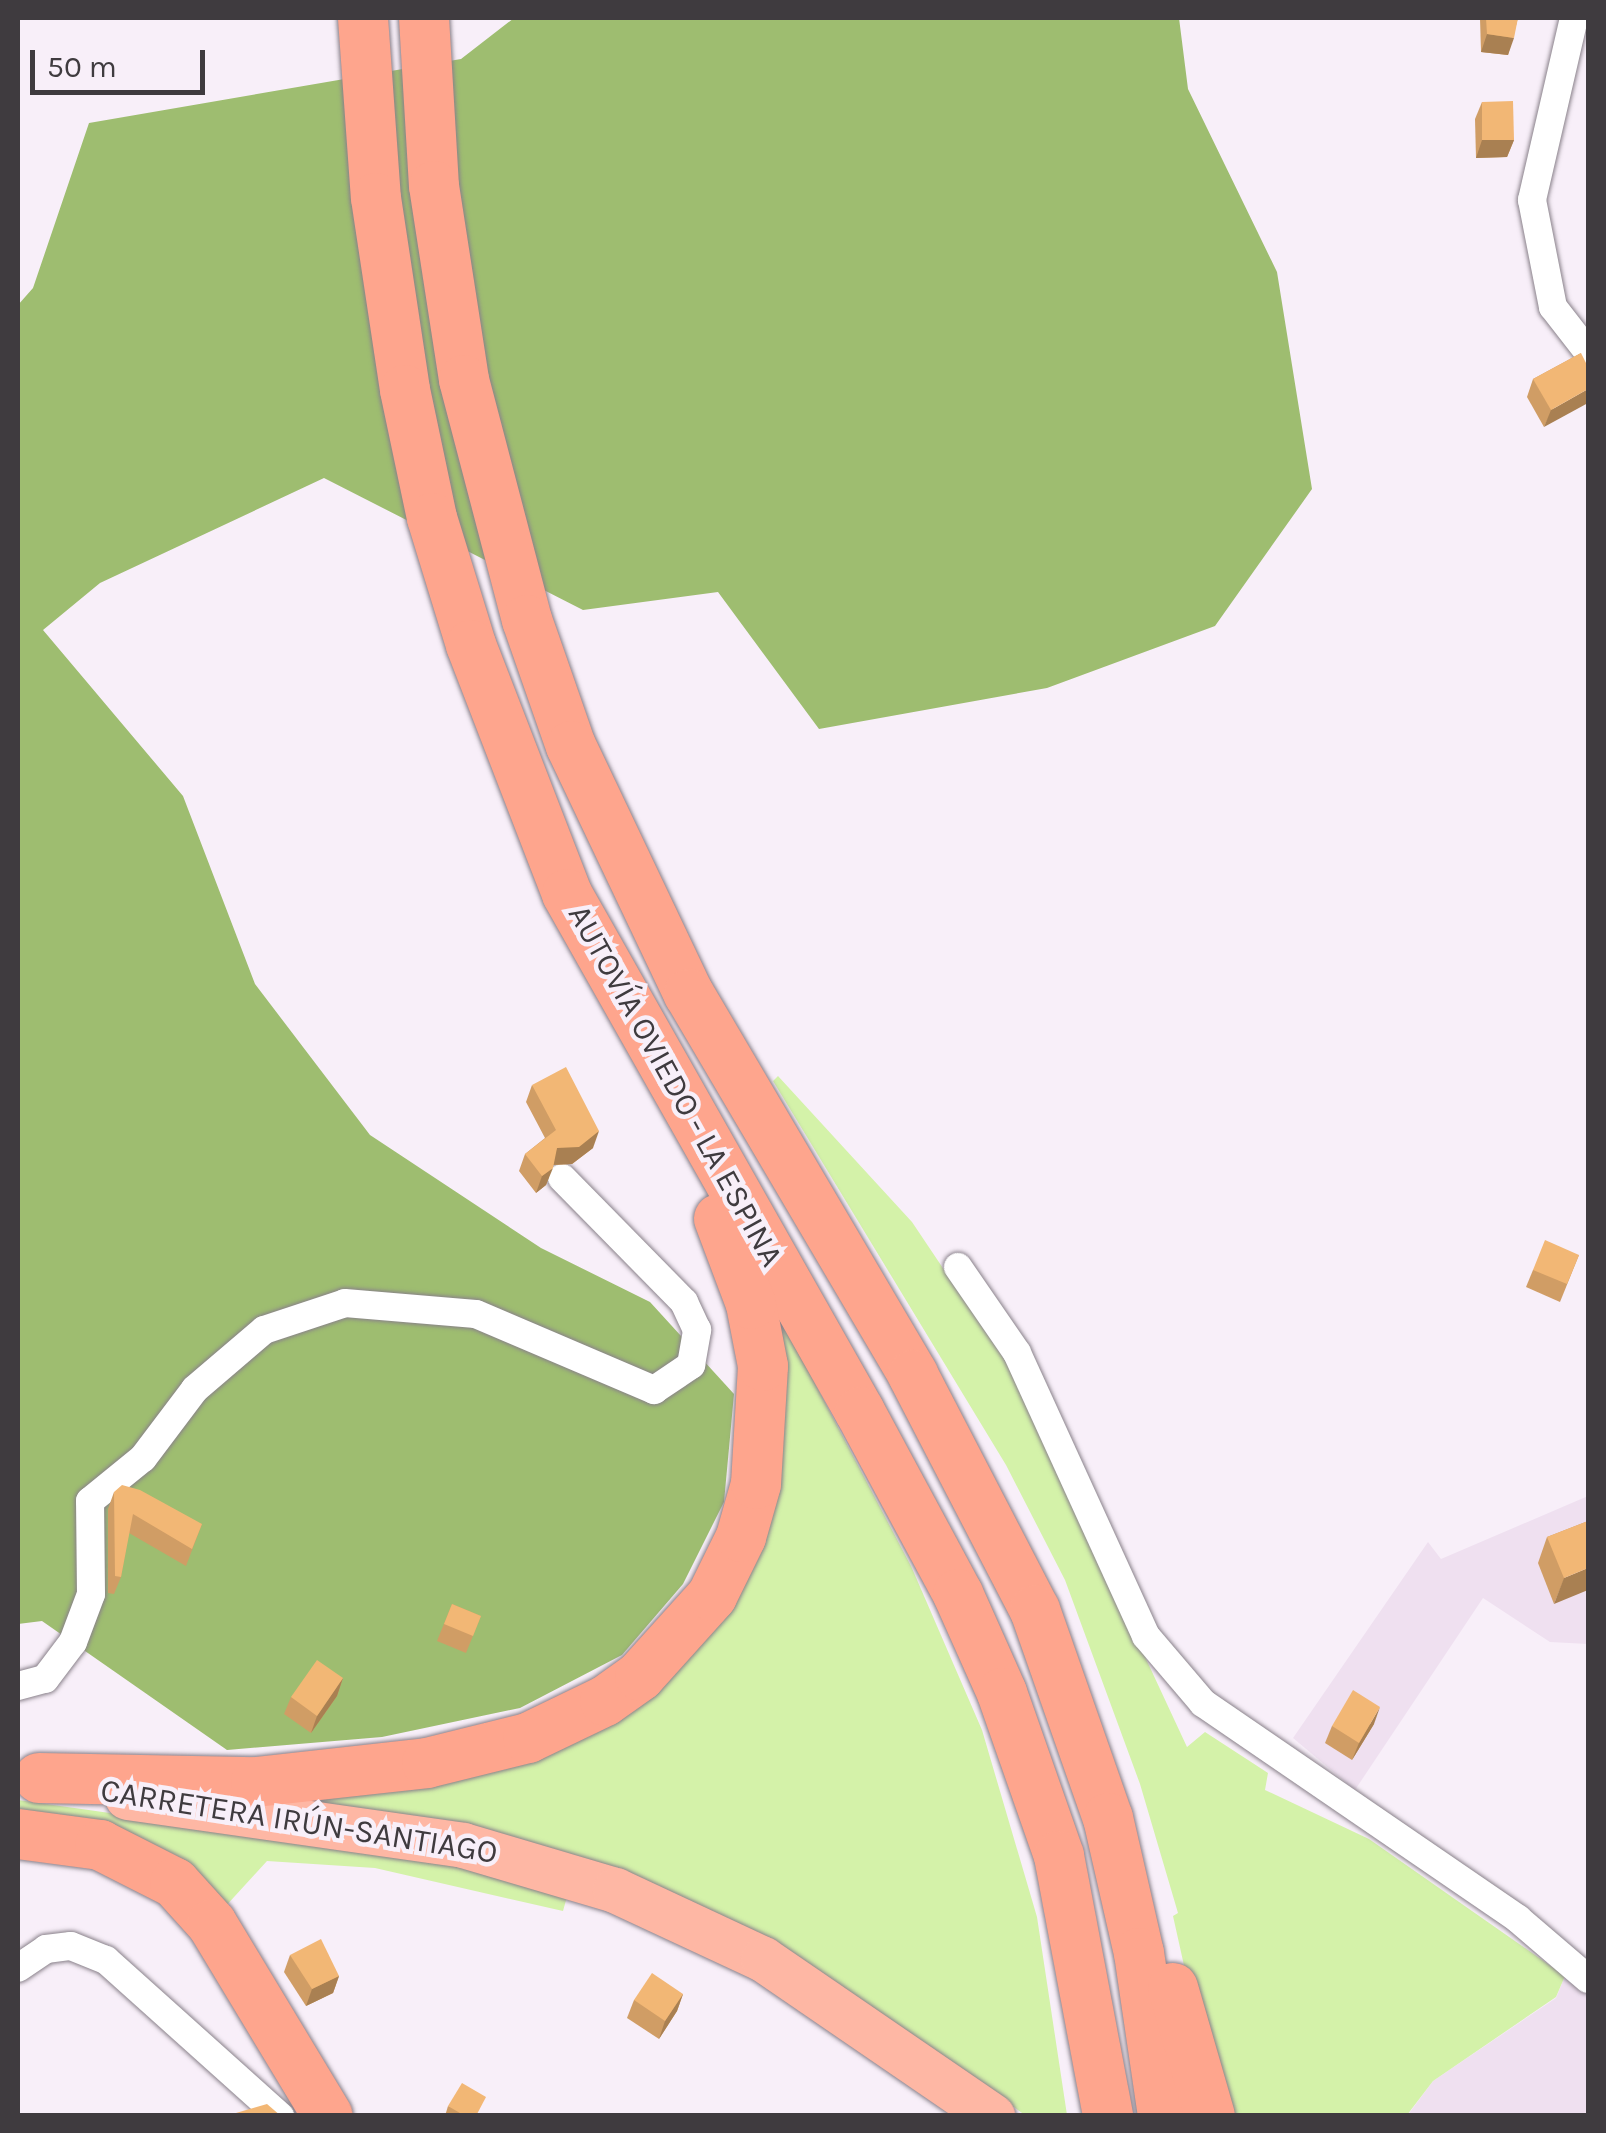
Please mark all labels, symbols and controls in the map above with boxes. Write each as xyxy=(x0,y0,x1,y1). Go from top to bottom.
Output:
scale bar xyxy=(35,30,210,92)
text: 50 m xyxy=(47,49,117,85)
street label: AUTOVÍA OVIEDO - LA ESPINA xyxy=(559,899,791,1273)
street label: CARRETERA IRÚN-SANTIAGO xyxy=(98,1772,500,1872)

